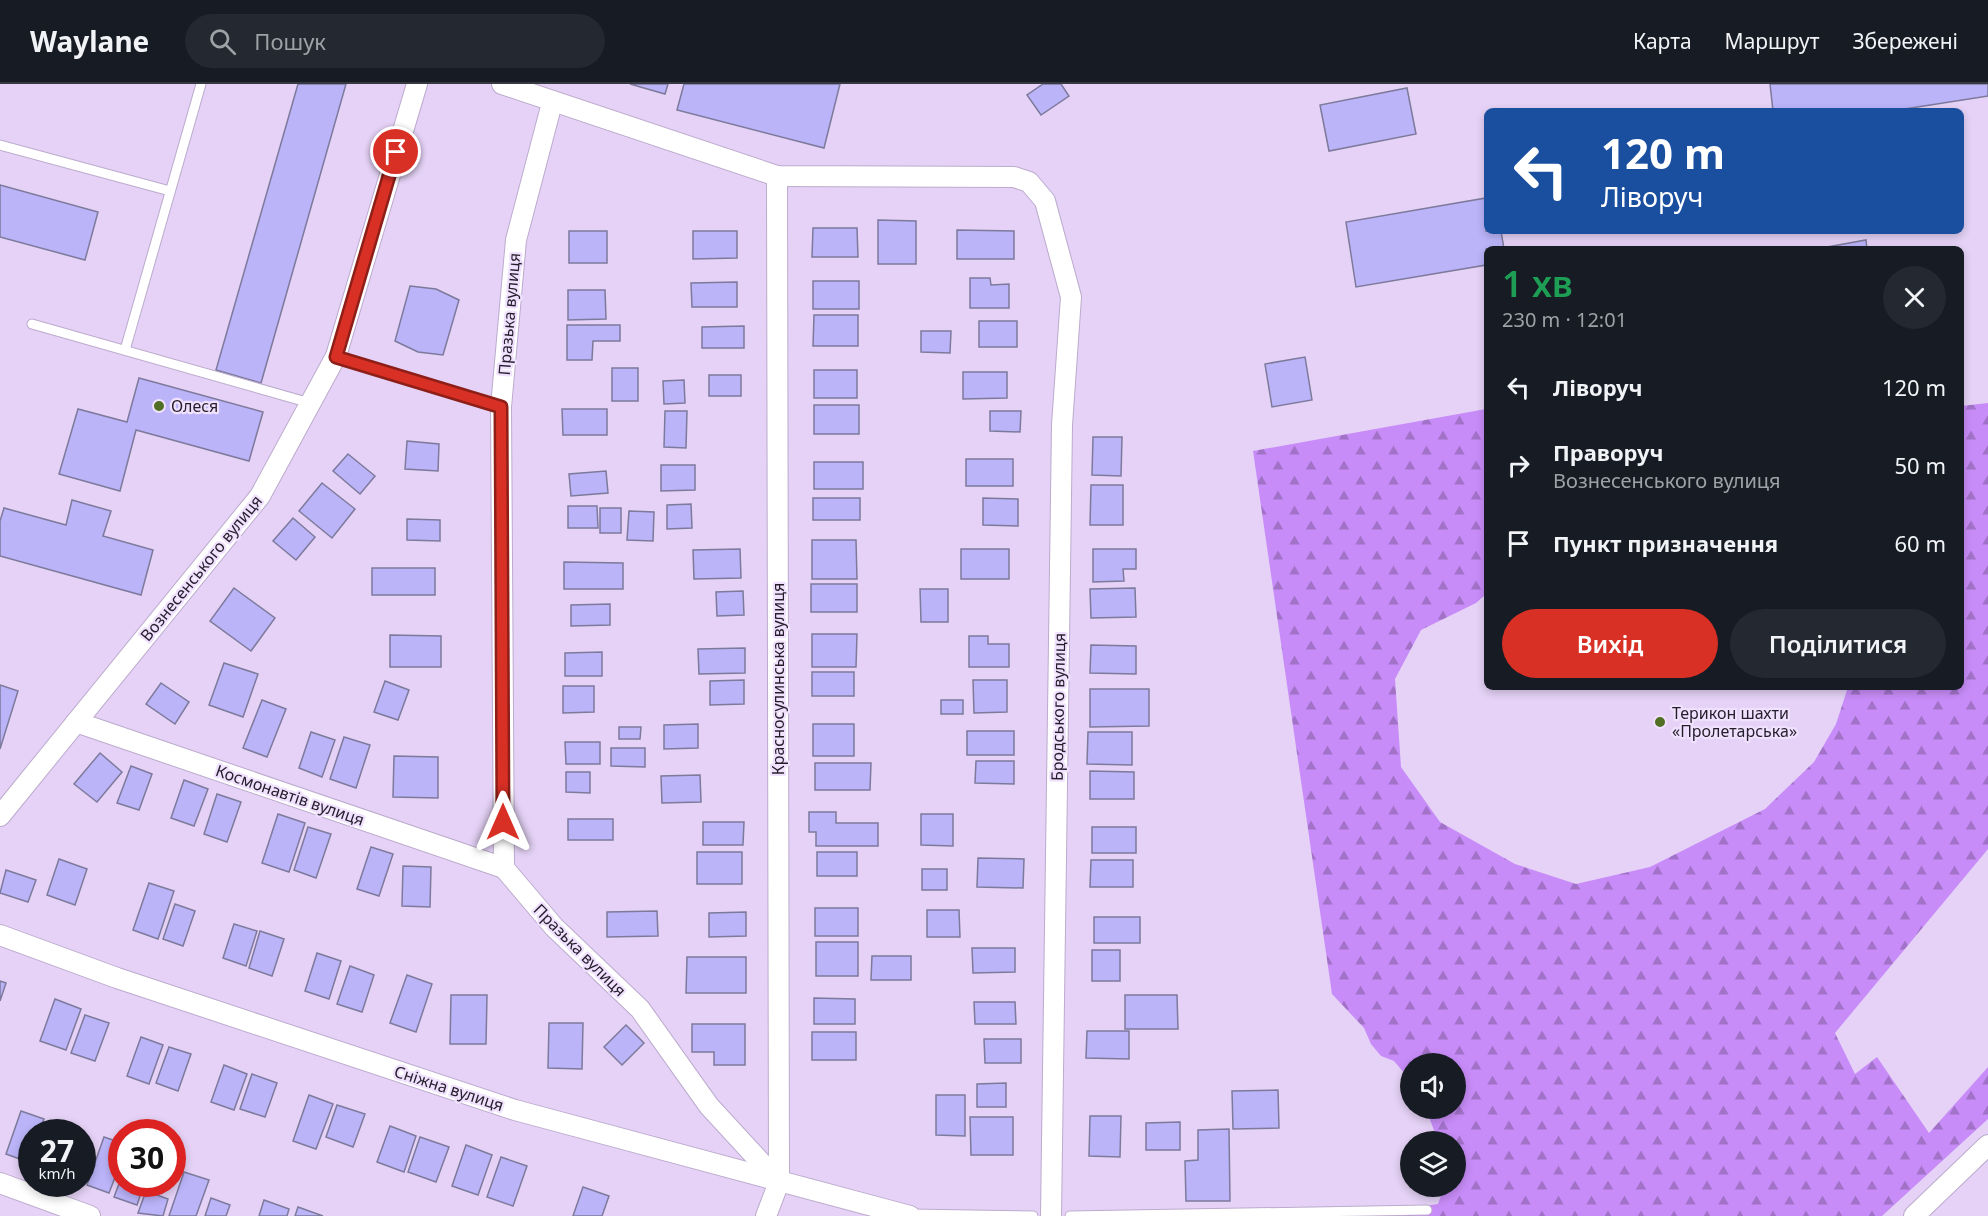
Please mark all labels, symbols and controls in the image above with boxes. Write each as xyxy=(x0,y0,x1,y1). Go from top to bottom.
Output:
search box xyxy=(185,14,605,68)
text: Waylane xyxy=(30,22,149,60)
icon: search xyxy=(206,25,239,58)
text: Пошук xyxy=(254,26,326,56)
text: Карта xyxy=(1633,27,1692,55)
text: Маршрут xyxy=(1725,27,1819,55)
text: Збережені xyxy=(1852,27,1958,55)
text: 120 m xyxy=(1601,124,1725,181)
pin xyxy=(370,126,421,177)
icon: left xyxy=(1502,132,1580,210)
icon: arrive xyxy=(379,135,412,168)
text: Ліворуч xyxy=(1601,178,1703,215)
street label: Празька вулиця xyxy=(493,252,525,376)
text: 1 хв xyxy=(1502,259,1573,308)
button: close xyxy=(1883,266,1946,329)
text: 230 m · 12:01 xyxy=(1502,306,1627,333)
icon: left xyxy=(1502,371,1535,404)
text: Ліворуч xyxy=(1553,372,1643,402)
text: 120 m xyxy=(1882,372,1946,402)
place label: Олеся xyxy=(171,395,218,417)
marker: Олеся xyxy=(152,399,166,413)
text: Праворуч xyxy=(1553,437,1664,467)
icon: right xyxy=(1502,449,1535,482)
text: 50 m xyxy=(1895,450,1946,480)
text: Вознесенського вулиця xyxy=(1553,467,1781,494)
street label: Вознесенського вулиця xyxy=(135,490,267,646)
icon: arrive xyxy=(1502,527,1535,560)
text: Пункт призначення xyxy=(1553,528,1778,558)
text: 60 m xyxy=(1895,528,1946,558)
street label: Красносулинська вулиця xyxy=(767,583,789,775)
button: Вихід xyxy=(1502,609,1718,678)
button: Поділитися xyxy=(1730,609,1946,678)
street label: Бродського вулиця xyxy=(1046,633,1070,781)
place label: Терикон шахти «Пролетарська» xyxy=(1672,702,1797,742)
marker: Терикон шахти «Пролетарська» xyxy=(1653,715,1667,729)
street label: Космонавтів вулиця xyxy=(213,759,367,831)
position arrow xyxy=(471,790,535,854)
street label: Празька вулиця xyxy=(529,899,631,1001)
map controls xyxy=(1400,1053,1466,1197)
button: sound xyxy=(1400,1053,1466,1119)
street label: Сніжна вулиця xyxy=(391,1060,507,1116)
speed limit sign: 30 xyxy=(108,1119,186,1197)
text: 27 xyxy=(40,1130,74,1171)
button: layers xyxy=(1400,1131,1466,1197)
text: km/h xyxy=(39,1163,75,1183)

